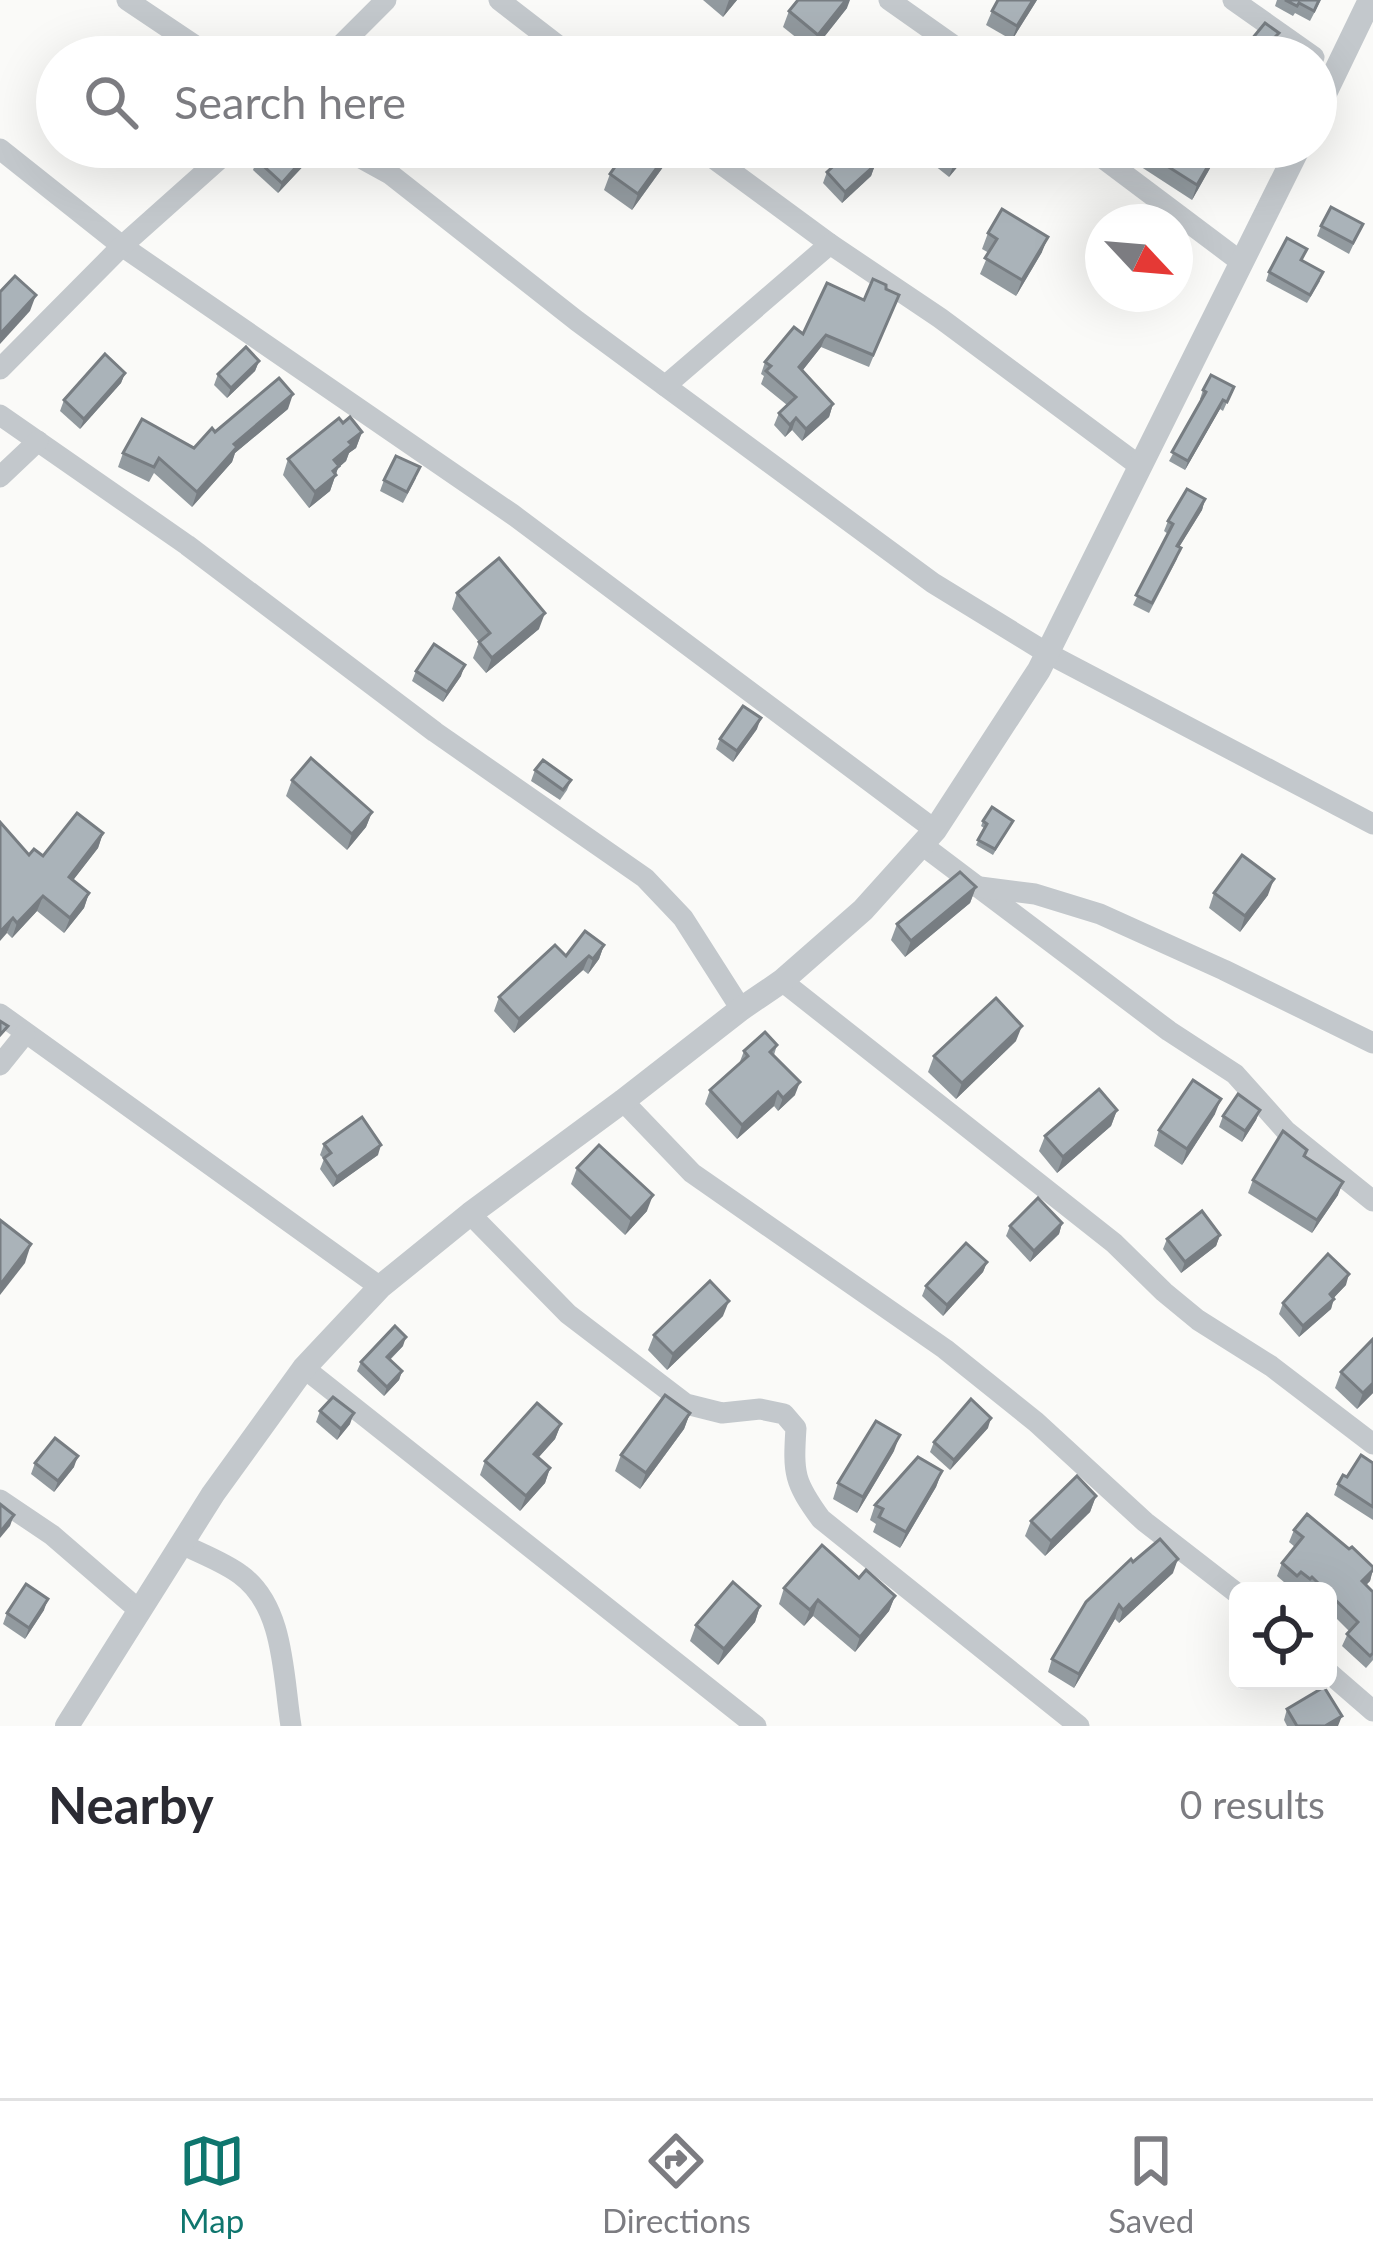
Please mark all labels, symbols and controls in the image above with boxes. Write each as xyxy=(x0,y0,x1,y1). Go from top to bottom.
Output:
search box xyxy=(36,36,1337,168)
icon: search xyxy=(78,69,144,135)
text: Search here xyxy=(174,75,406,129)
north arrow xyxy=(1085,204,1193,312)
map controls xyxy=(1229,1582,1337,1690)
button: locate xyxy=(1229,1582,1337,1690)
text: Nearby xyxy=(48,1774,214,1835)
text: 0 results xyxy=(1180,1781,1325,1827)
tab: Map xyxy=(179,2128,245,2240)
tab: Directions xyxy=(602,2128,751,2240)
tab: Saved xyxy=(1108,2128,1194,2240)

